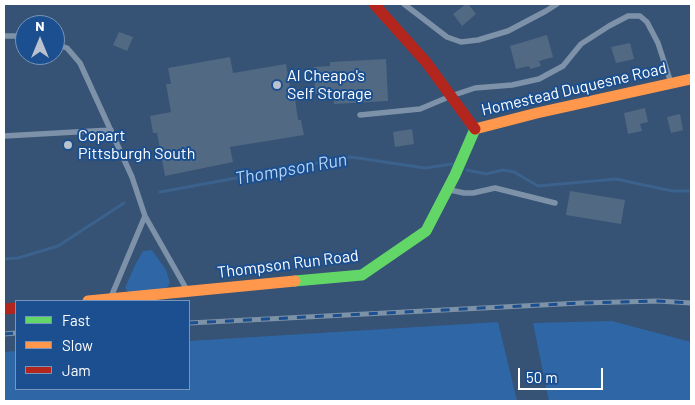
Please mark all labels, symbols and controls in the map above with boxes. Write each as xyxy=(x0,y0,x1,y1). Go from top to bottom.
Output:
north arrow xyxy=(15,15,65,65)
text: N xyxy=(35,17,45,34)
street label: Homestead Duquesne Road xyxy=(479,58,669,120)
place label: Al Cheapo's Self Storage xyxy=(287,66,372,104)
marker: Al Cheapo's Self Storage xyxy=(271,79,283,91)
place label: Copart Pittsburgh South xyxy=(78,126,195,164)
marker: Copart Pittsburgh South xyxy=(62,139,74,151)
water label: Thompson Run xyxy=(233,149,349,189)
street label: Thompson Run Road xyxy=(216,246,360,282)
legend xyxy=(15,300,190,390)
text: Fast xyxy=(62,311,90,329)
text: Slow xyxy=(62,336,93,354)
scale bar xyxy=(520,358,605,390)
text: Jam xyxy=(62,361,91,379)
text: 50 m xyxy=(526,368,558,386)

